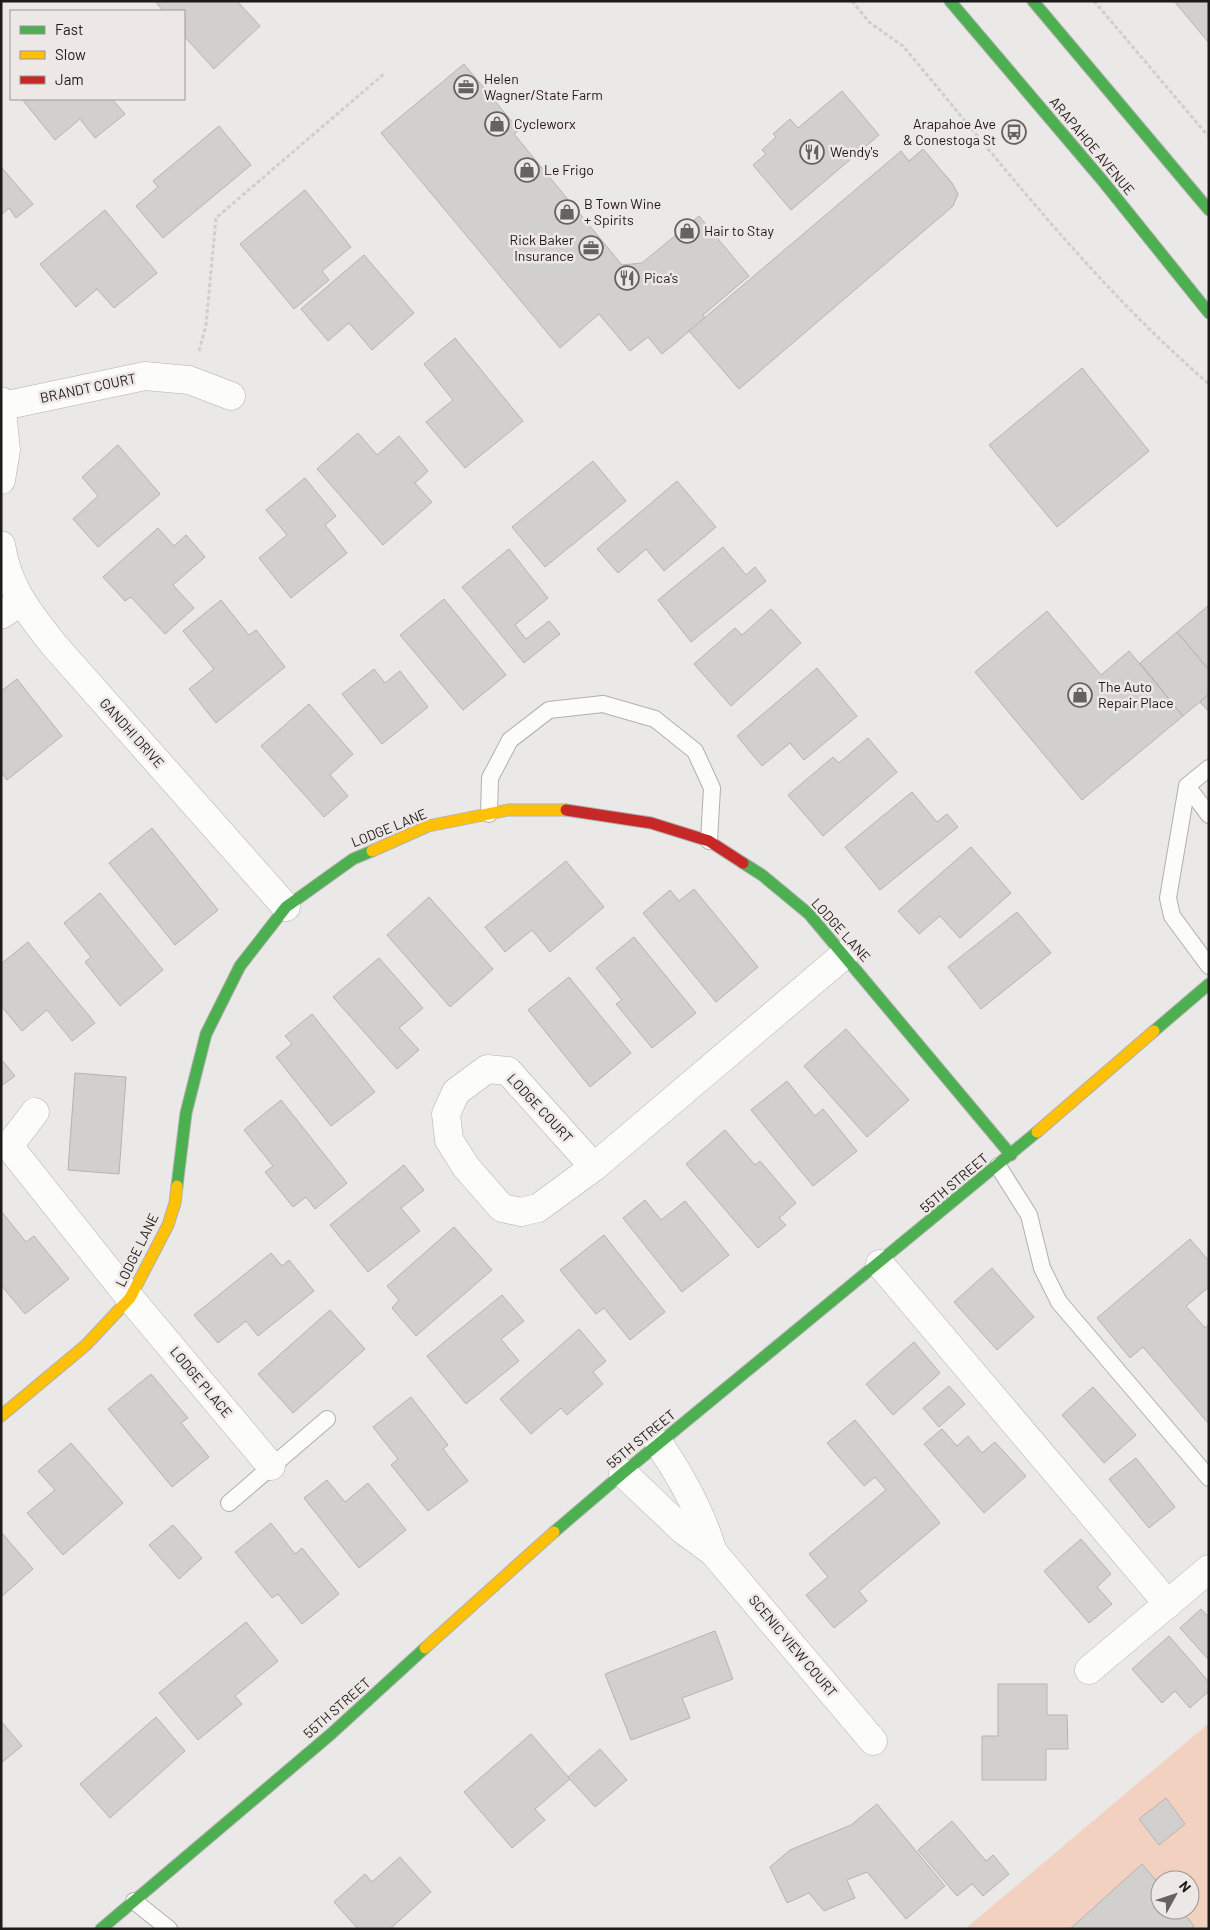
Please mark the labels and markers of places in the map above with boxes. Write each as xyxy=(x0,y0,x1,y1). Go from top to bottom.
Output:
place label: Helen Wagner/State Farm xyxy=(484,70,603,103)
office icon: Helen Wagner/State Farm xyxy=(453,74,479,100)
shop icon: Cycleworx xyxy=(484,111,510,137)
place label: Cycleworx xyxy=(514,115,576,132)
place label: Arapahoe Ave & Conestoga St xyxy=(903,115,996,148)
bus stop icon: Arapahoe Ave & Conestoga St xyxy=(1001,119,1027,145)
restaurant icon: Wendy's xyxy=(799,139,825,165)
place label: Wendy's xyxy=(830,143,879,160)
shop icon: Le Frigo xyxy=(514,157,540,183)
place label: Le Frigo xyxy=(544,161,594,178)
place label: B Town Wine + Spirits xyxy=(584,195,661,228)
shop icon: B Town Wine + Spirits xyxy=(554,199,580,225)
shop icon: Hair to Stay xyxy=(674,218,700,244)
place label: Hair to Stay xyxy=(704,222,774,239)
place label: Rick Baker Insurance xyxy=(510,231,574,264)
office icon: Rick Baker Insurance xyxy=(578,235,604,261)
restaurant icon: Pica's xyxy=(614,265,640,291)
place label: Pica's xyxy=(644,269,678,286)
place label: The Auto Repair Place xyxy=(1098,678,1174,711)
shop icon: The Auto Repair Place xyxy=(1067,682,1093,708)

